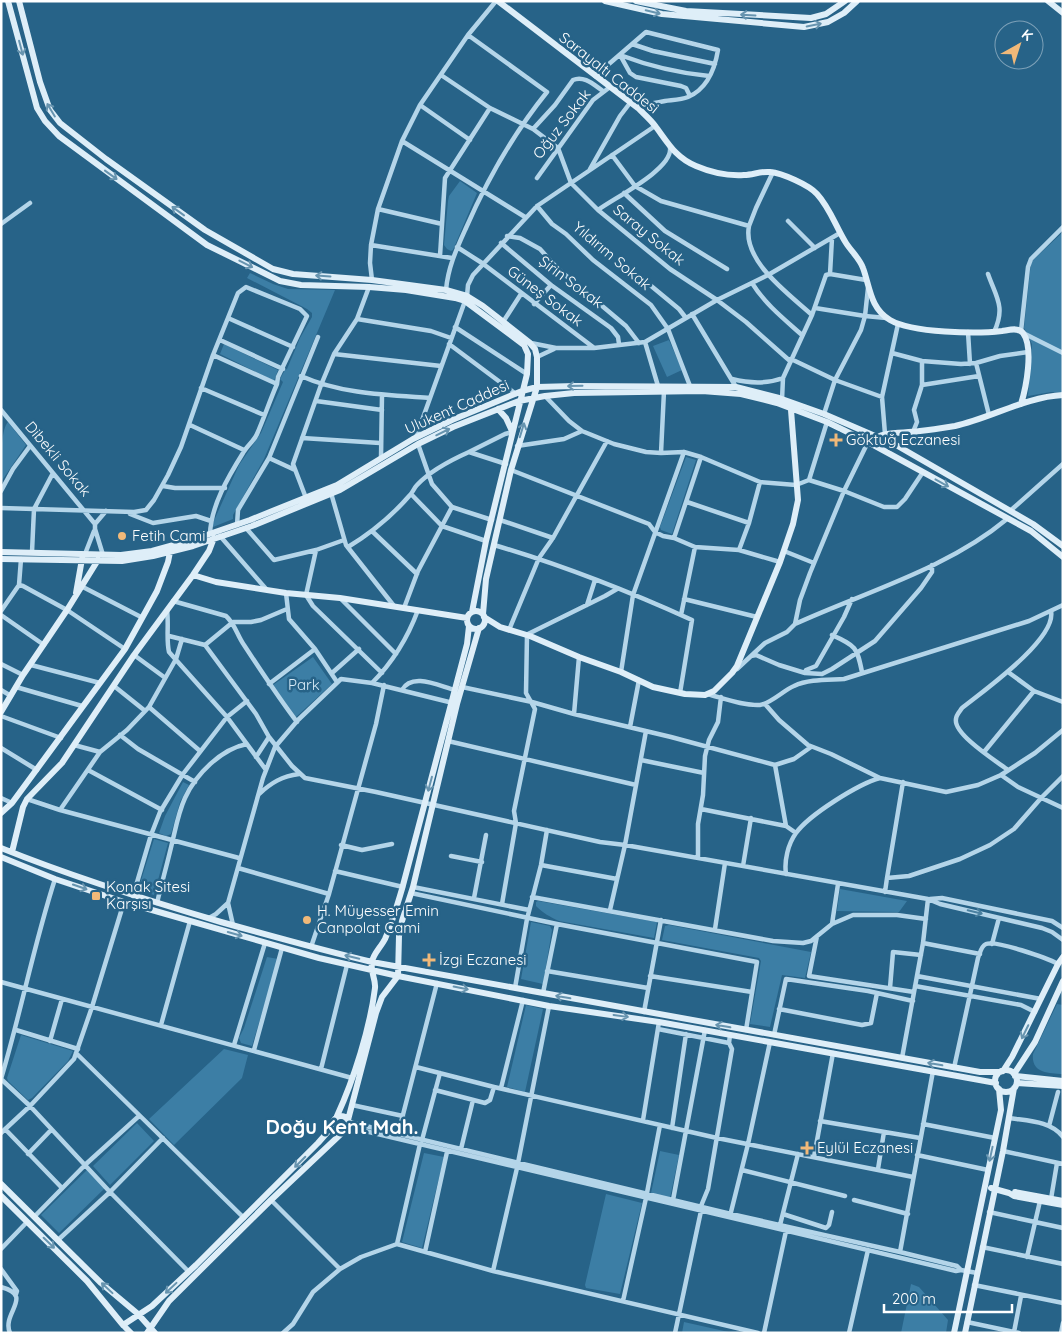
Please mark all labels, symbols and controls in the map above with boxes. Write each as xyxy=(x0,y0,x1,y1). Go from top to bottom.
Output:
one-way arrow xyxy=(644,8,660,17)
one-way arrow xyxy=(741,11,757,20)
one-way arrow xyxy=(806,20,822,29)
north arrow xyxy=(994,20,1044,70)
text: K xyxy=(1018,25,1036,45)
street label: Sarayaltı Caddesi xyxy=(556,28,663,117)
one-way arrow xyxy=(17,40,26,56)
street label: Oğuz Sokak xyxy=(528,85,595,162)
one-way arrow xyxy=(46,104,56,118)
one-way arrow xyxy=(104,170,118,180)
street label: Saray Sokak xyxy=(609,200,689,269)
one-way arrow xyxy=(172,205,185,216)
street label: Yıldırım Sokak xyxy=(569,217,655,294)
street label: Şirin Sokak xyxy=(535,251,607,312)
one-way arrow xyxy=(238,260,253,269)
street label: Güneş Sokak xyxy=(504,261,587,330)
one-way arrow xyxy=(315,272,331,281)
street label: Ulukent Caddesi xyxy=(402,375,512,438)
one-way arrow xyxy=(567,381,583,391)
street label: Dibekli Sokak xyxy=(21,417,95,500)
one-way arrow xyxy=(518,422,528,438)
one-way arrow xyxy=(435,427,450,436)
place label: Göktuğ Eczanesi xyxy=(846,430,960,449)
marker: Göktuğ Eczanesi xyxy=(830,434,842,446)
one-way arrow xyxy=(934,478,948,488)
place label: Fetih Cami xyxy=(132,526,205,545)
marker: Fetih Cami xyxy=(116,530,128,542)
park label: Park xyxy=(288,675,320,694)
one-way arrow xyxy=(425,776,434,792)
place label: Konak Sitesi Karşısı xyxy=(106,877,190,913)
one-way arrow xyxy=(71,882,87,892)
marker: Konak Sitesi Karşısı xyxy=(90,890,102,902)
place label: H. Müyesser Emin Canpolat Cami xyxy=(317,901,439,937)
one-way arrow xyxy=(967,908,983,917)
marker: H. Müyesser Emin Canpolat Cami xyxy=(301,914,313,926)
one-way arrow xyxy=(227,929,243,939)
place label: İzgi Eczanesi xyxy=(439,950,526,969)
one-way arrow xyxy=(344,952,360,961)
marker: İzgi Eczanesi xyxy=(423,954,435,966)
one-way arrow xyxy=(453,984,469,993)
one-way arrow xyxy=(555,992,571,1002)
one-way arrow xyxy=(613,1012,629,1022)
one-way arrow xyxy=(715,1021,731,1030)
one-way arrow xyxy=(1020,1024,1030,1039)
one-way arrow xyxy=(927,1059,943,1069)
district label: Doğu Kent Mah. xyxy=(266,1114,418,1139)
place label: Eylül Eczanesi xyxy=(817,1138,913,1157)
marker: Eylül Eczanesi xyxy=(801,1142,813,1154)
one-way arrow xyxy=(986,1146,995,1162)
one-way arrow xyxy=(294,1155,306,1167)
one-way arrow xyxy=(42,1236,54,1248)
one-way arrow xyxy=(100,1282,113,1294)
one-way arrow xyxy=(165,1282,177,1294)
scale bar xyxy=(884,1282,1012,1314)
text: 200 m xyxy=(892,1289,936,1308)

